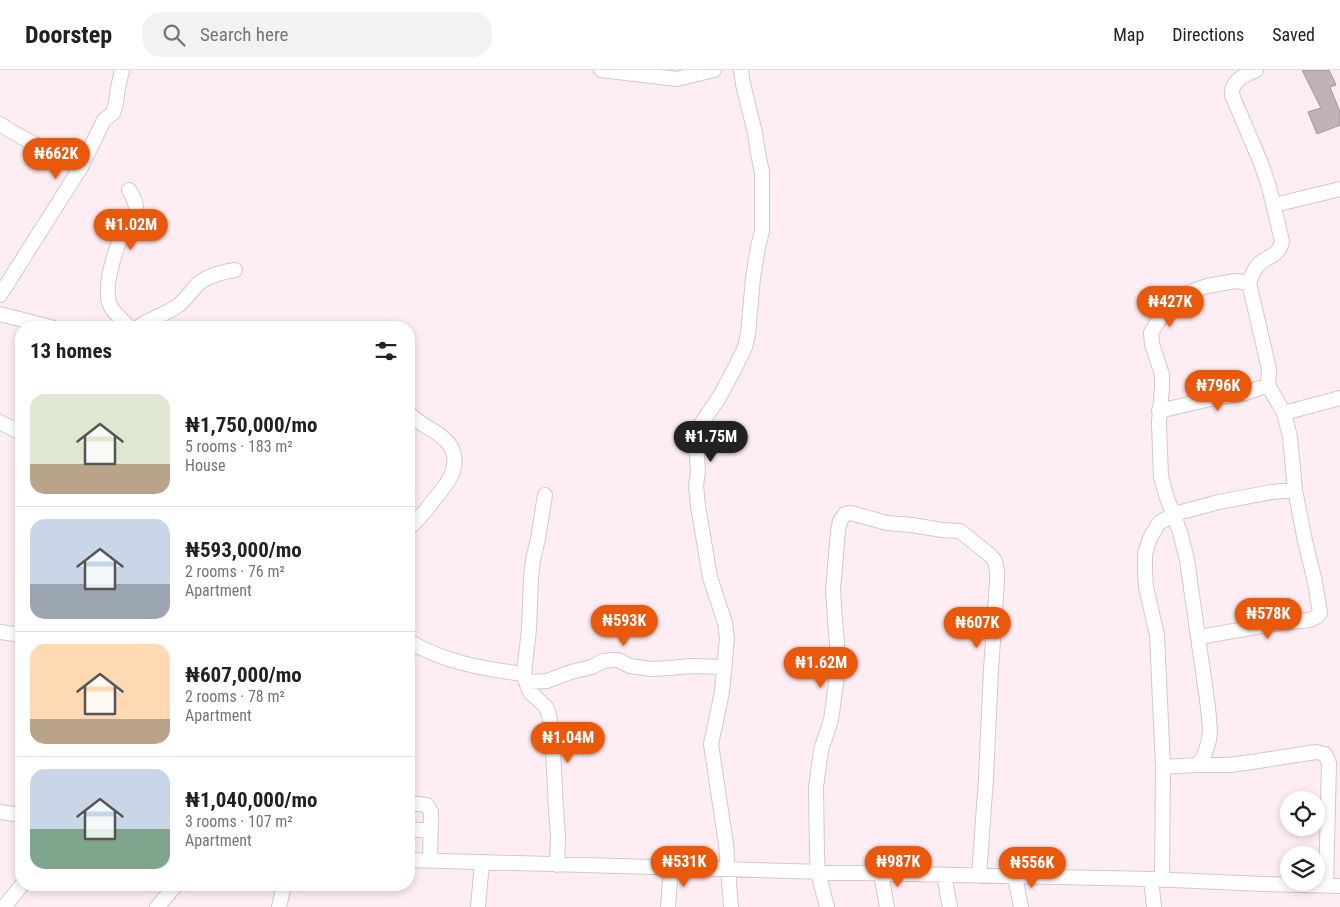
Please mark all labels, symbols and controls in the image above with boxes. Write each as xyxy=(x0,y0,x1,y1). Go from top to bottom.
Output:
search box xyxy=(142,12,492,57)
text: Doorstep xyxy=(25,21,112,49)
icon: search xyxy=(160,21,188,49)
text: Search here xyxy=(200,23,288,46)
text: Map xyxy=(1113,24,1144,45)
text: Directions xyxy=(1172,24,1244,45)
text: Saved xyxy=(1272,24,1315,45)
pin: ₦662K xyxy=(21,138,91,180)
text: ₦662K xyxy=(34,144,78,163)
pin: ₦1.02M xyxy=(90,208,172,251)
text: ₦1.02M xyxy=(105,215,157,234)
pin: ₦427K xyxy=(1135,286,1205,328)
text: ₦427K xyxy=(1148,292,1192,311)
icon: filters xyxy=(372,337,400,365)
text: 13 homes xyxy=(30,339,112,363)
pin: ₦796K xyxy=(1183,370,1253,412)
text: ₦796K xyxy=(1196,376,1240,395)
text: ₦1,750,000/mo xyxy=(185,413,318,437)
icon: home xyxy=(70,414,130,474)
pin: ₦1.75M xyxy=(670,420,752,463)
text: ₦1.75M xyxy=(685,427,737,446)
text: 5 rooms · 183 m² xyxy=(185,437,293,456)
text: House xyxy=(185,456,225,475)
text: ₦593,000/mo xyxy=(185,538,302,562)
icon: home xyxy=(70,539,130,599)
text: 2 rooms · 76 m² xyxy=(185,562,285,581)
text: Apartment xyxy=(185,581,252,600)
pin: ₦578K xyxy=(1233,598,1303,640)
pin: ₦593K xyxy=(589,604,659,647)
text: ₦578K xyxy=(1246,604,1290,623)
pin: ₦607K xyxy=(942,606,1012,649)
text: ₦593K xyxy=(602,611,646,630)
text: ₦607K xyxy=(955,613,999,632)
pin: ₦1.62M xyxy=(780,646,862,689)
text: ₦1.62M xyxy=(795,653,847,672)
text: ₦607,000/mo xyxy=(185,663,302,687)
icon: home xyxy=(70,664,130,724)
text: 2 rooms · 78 m² xyxy=(185,687,285,706)
text: Apartment xyxy=(185,706,252,725)
pin: ₦1.04M xyxy=(527,722,609,764)
text: ₦1.04M xyxy=(542,728,594,747)
text: ₦1,040,000/mo xyxy=(185,788,318,812)
icon: home xyxy=(70,789,130,849)
map controls xyxy=(1280,791,1325,891)
button: locate xyxy=(1280,791,1325,836)
text: 3 rooms · 107 m² xyxy=(185,812,293,831)
text: Apartment xyxy=(185,831,252,850)
pin: ₦531K xyxy=(649,846,719,888)
pin: ₦987K xyxy=(863,846,933,888)
pin: ₦556K xyxy=(997,846,1067,889)
button: layers xyxy=(1280,846,1325,891)
text: ₦531K xyxy=(662,852,706,871)
text: ₦987K xyxy=(876,852,920,871)
text: ₦556K xyxy=(1010,853,1054,872)

